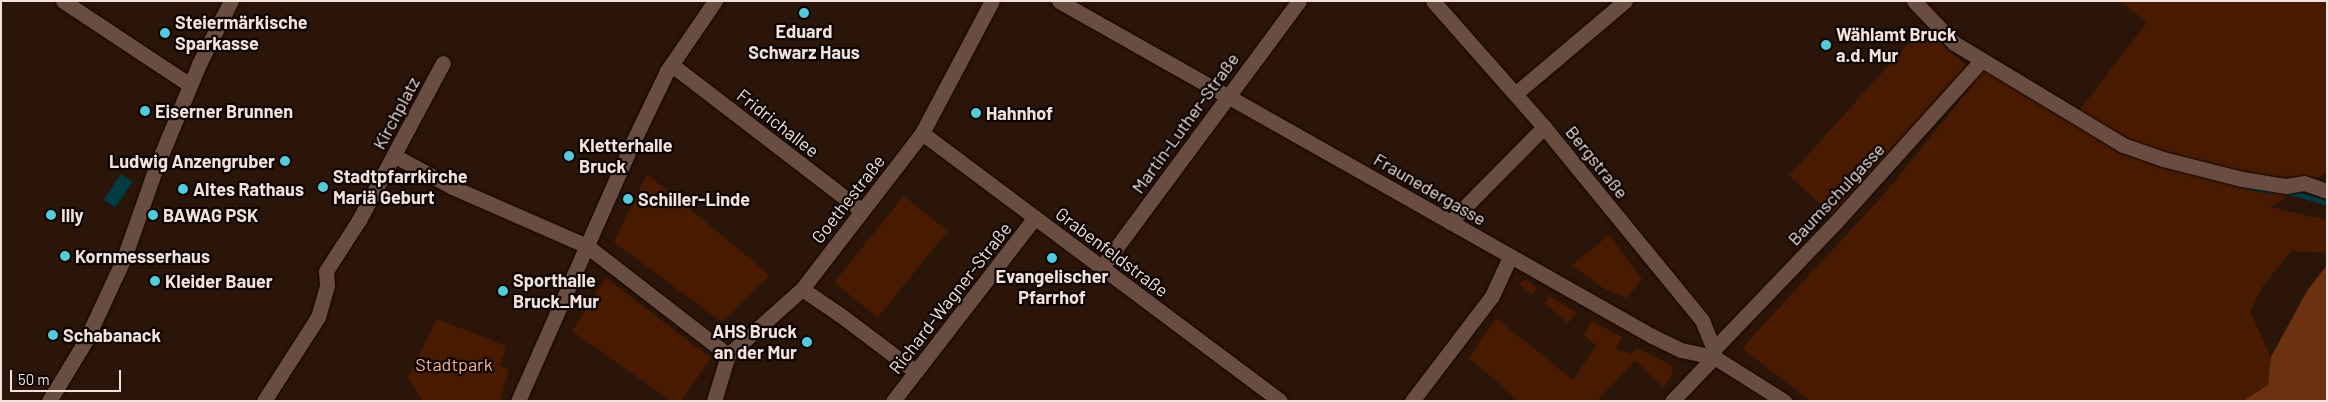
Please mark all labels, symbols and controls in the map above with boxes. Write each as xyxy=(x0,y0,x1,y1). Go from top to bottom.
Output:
marker: Eduard Schwarz Haus xyxy=(798,7,810,19)
place label: Steiermärkische Sparkasse xyxy=(175,12,307,54)
place label: Eduard Schwarz Haus xyxy=(748,21,860,64)
place label: Wählamt Bruck a.d. Mur xyxy=(1836,24,1957,66)
marker: Steiermärkische Sparkasse xyxy=(159,27,171,39)
marker: Wählamt Bruck a.d. Mur xyxy=(1820,39,1832,51)
street label: Martin-Luther-Straße xyxy=(1127,49,1243,197)
street label: Kirchplatz xyxy=(368,73,424,153)
street label: Fridrichallee xyxy=(733,84,823,162)
place label: Eiserner Brunnen xyxy=(155,100,293,122)
place label: Hahnhof xyxy=(986,102,1053,124)
marker: Eiserner Brunnen xyxy=(139,105,151,117)
marker: Hahnhof xyxy=(970,107,982,119)
street label: Bergstraße xyxy=(1561,121,1633,203)
place label: Kletterhalle Bruck xyxy=(579,135,673,178)
street label: Baumschulgasse xyxy=(1783,138,1889,250)
street label: Fraunedergasse xyxy=(1370,148,1490,230)
place label: Ludwig Anzengruber xyxy=(109,150,275,172)
marker: Kletterhalle Bruck xyxy=(563,150,575,162)
street label: Goethestraße xyxy=(807,150,889,248)
marker: Ludwig Anzengruber xyxy=(279,155,291,167)
place label: Stadtpfarrkirche Mariä Geburt xyxy=(333,166,468,208)
place label: Altes Rathaus xyxy=(193,178,304,200)
marker: Stadtpfarrkirche Mariä Geburt xyxy=(317,181,329,193)
marker: Altes Rathaus xyxy=(177,183,189,195)
place label: Schiller-Linde xyxy=(638,188,750,210)
marker: Schiller-Linde xyxy=(622,193,634,205)
street label: Grabenfeldstraße xyxy=(1051,203,1173,301)
place label: Illy xyxy=(61,204,84,226)
place label: BAWAG PSK xyxy=(163,204,258,226)
marker: Illy xyxy=(45,209,57,221)
marker: BAWAG PSK xyxy=(147,209,159,221)
street label: Richard-Wagner-Straße xyxy=(884,218,1016,378)
place label: Kornmesserhaus xyxy=(75,245,210,267)
marker: Kornmesserhaus xyxy=(59,250,71,262)
marker: Evangelischer Pfarrhof xyxy=(1046,252,1058,264)
place label: Evangelischer Pfarrhof xyxy=(996,266,1108,308)
place label: Kleider Bauer xyxy=(165,270,273,292)
place label: Sporthalle Bruck_Mur xyxy=(513,270,599,312)
marker: Kleider Bauer xyxy=(149,275,161,287)
marker: Sporthalle Bruck_Mur xyxy=(497,285,509,297)
place label: AHS Bruck an der Mur xyxy=(712,321,797,364)
place label: Schabanack xyxy=(63,324,161,346)
marker: Schabanack xyxy=(47,329,59,341)
marker: AHS Bruck an der Mur xyxy=(801,336,813,348)
park label: Stadtpark xyxy=(415,353,493,375)
scale bar xyxy=(12,360,124,392)
text: 50 m xyxy=(18,370,50,388)

